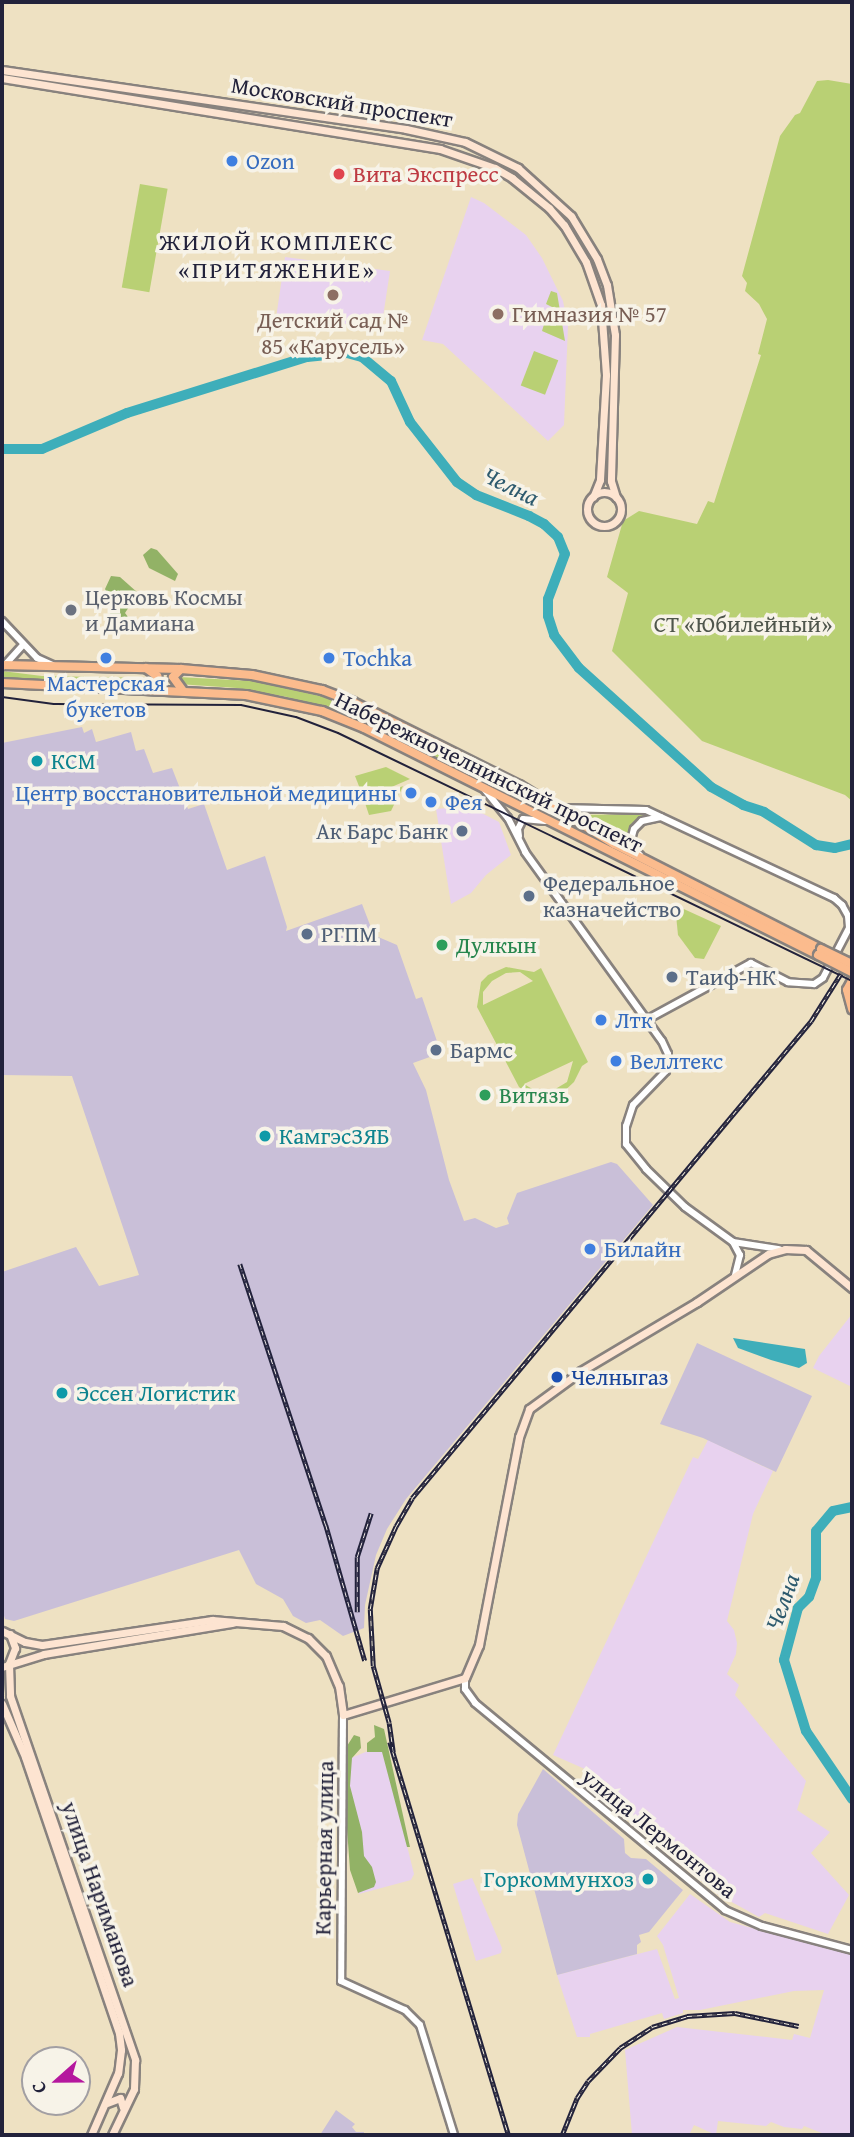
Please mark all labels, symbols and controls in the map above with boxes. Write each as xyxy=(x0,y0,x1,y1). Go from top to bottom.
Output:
street label: Московский проспект xyxy=(229,71,455,133)
place label: Ozon xyxy=(246,147,295,175)
marker: Ozon xyxy=(224,153,240,169)
place label: Вита Экспресс xyxy=(353,160,499,188)
marker: Вита Экспресс xyxy=(331,166,347,182)
district label: ЖИЛОЙ КОМПЛЕКС «ПРИТЯЖЕНИЕ» xyxy=(161,228,393,284)
marker: Детский сад № 85 «Карусель» xyxy=(325,287,341,303)
place label: Гимназия № 57 xyxy=(512,300,667,328)
place label: Детский сад № 85 «Карусель» xyxy=(257,306,409,360)
marker: Гимназия № 57 xyxy=(490,306,506,322)
water label: Челна xyxy=(478,460,544,512)
place label: Церковь Космы и Дамиана xyxy=(85,583,243,637)
marker: Церковь Космы и Дамиана xyxy=(63,602,79,618)
park label: СТ «Юбилейный» xyxy=(654,610,832,638)
place label: Tochka xyxy=(343,644,412,672)
marker: Мастерская букетов xyxy=(98,650,114,666)
marker: Tochka xyxy=(321,650,337,666)
place label: Мастерская букетов xyxy=(47,669,165,723)
street label: Набережночелнинский проспект xyxy=(331,685,647,859)
place label: КСМ xyxy=(51,747,96,775)
marker: КСМ xyxy=(29,753,45,769)
place label: Центр восстановительной медицины xyxy=(15,779,397,807)
marker: Центр восстановительной медицины xyxy=(403,785,419,801)
place label: Фея xyxy=(445,788,482,816)
marker: Фея xyxy=(423,794,439,810)
place label: Ак Барс Банк xyxy=(316,817,448,845)
marker: Ак Барс Банк xyxy=(454,823,470,839)
place label: Федеральное казначейство xyxy=(543,869,681,923)
marker: Федеральное казначейство xyxy=(521,888,537,904)
place label: РГПМ xyxy=(321,920,377,948)
marker: РГПМ xyxy=(299,926,315,942)
place label: Дулкын xyxy=(456,931,537,959)
marker: Дулкын xyxy=(434,937,450,953)
place label: Таиф-НК xyxy=(686,963,776,991)
marker: Таиф-НК xyxy=(664,969,680,985)
place label: Лтк xyxy=(615,1006,653,1034)
marker: Лтк xyxy=(593,1012,609,1028)
place label: Бармс xyxy=(450,1036,513,1064)
marker: Бармс xyxy=(428,1042,444,1058)
place label: Веллтекс xyxy=(630,1047,723,1075)
marker: Веллтекс xyxy=(608,1053,624,1069)
place label: Витязь xyxy=(499,1081,569,1109)
marker: Витязь xyxy=(477,1087,493,1103)
place label: КамгэсЗЯБ xyxy=(279,1122,390,1150)
marker: КамгэсЗЯБ xyxy=(257,1128,273,1144)
place label: Билайн xyxy=(604,1235,681,1263)
marker: Билайн xyxy=(582,1241,598,1257)
place label: Челныгаз xyxy=(571,1363,669,1391)
marker: Челныгаз xyxy=(549,1369,565,1385)
place label: Эссен Логистик xyxy=(76,1379,236,1407)
marker: Эссен Логистик xyxy=(54,1385,70,1401)
water label: Челна xyxy=(758,1570,806,1634)
street label: Карьерная улица xyxy=(309,1760,339,1936)
street label: улица Лермонтова xyxy=(576,1762,742,1904)
street label: улица Нариманова xyxy=(55,1798,145,1990)
place label: Горкоммунхоз xyxy=(484,1865,634,1893)
marker: Горкоммунхоз xyxy=(640,1871,656,1887)
north arrow xyxy=(21,2046,91,2116)
text: С xyxy=(23,2078,53,2098)

